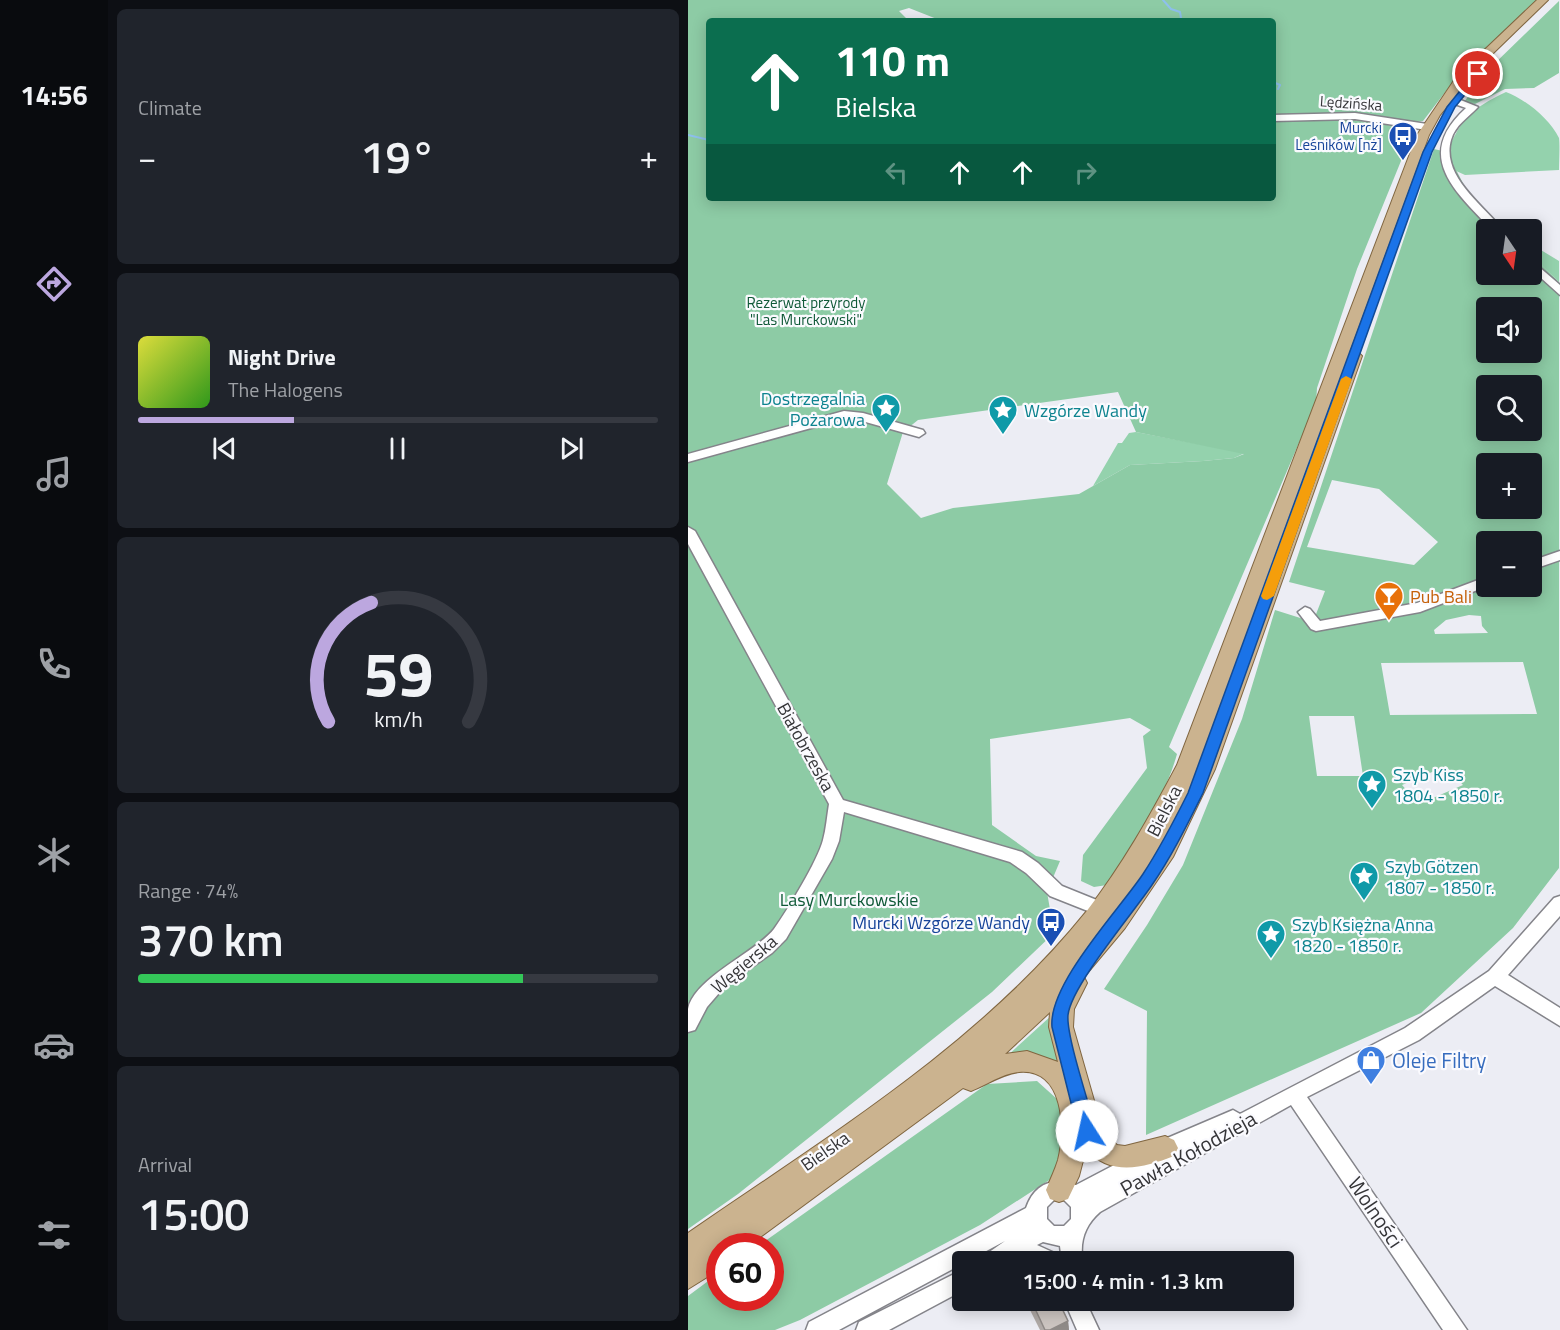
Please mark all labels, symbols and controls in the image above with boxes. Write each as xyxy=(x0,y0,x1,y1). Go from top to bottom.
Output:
text: 110 m xyxy=(835,28,950,92)
icon: ahead xyxy=(736,42,814,120)
pin xyxy=(1452,48,1503,99)
icon: arrive xyxy=(1461,57,1494,90)
text: 14:56 xyxy=(20,74,88,115)
text: Bielska xyxy=(835,86,916,127)
street label: Lędzińska xyxy=(1319,89,1383,117)
text: Climate xyxy=(138,92,202,123)
place label: Murcki Leśników [nż] xyxy=(1295,116,1382,156)
bus stop icon: Murcki Leśników [nż] xyxy=(1387,120,1419,162)
text: 19° xyxy=(360,122,436,190)
text: − xyxy=(138,132,156,182)
text: + xyxy=(640,132,658,182)
icon: left xyxy=(880,156,913,189)
icon: ahead xyxy=(943,156,976,189)
icon: ahead xyxy=(1006,156,1039,189)
icon: right xyxy=(1069,156,1102,189)
north arrow xyxy=(1476,219,1542,285)
map controls xyxy=(1476,219,1542,597)
icon: directions xyxy=(33,263,75,305)
park label: Rezerwat przyrody "Las Murckowski" xyxy=(747,291,865,331)
button: sound xyxy=(1476,297,1542,363)
text: Night Drive xyxy=(228,340,336,374)
text: The Halogens xyxy=(228,374,343,405)
button: search xyxy=(1476,375,1542,441)
place label: Dostrzegalnia Pożarowa xyxy=(761,385,865,433)
place icon: Dostrzegalnia Pożarowa xyxy=(870,392,902,434)
place icon: Wzgórze Wandy xyxy=(987,394,1019,436)
place label: Wzgórze Wandy xyxy=(1024,397,1147,424)
icon: previous xyxy=(208,432,241,465)
icon: pause xyxy=(381,432,414,465)
icon: next xyxy=(555,432,588,465)
icon: music xyxy=(33,453,75,495)
button: + xyxy=(1476,453,1542,519)
button: − xyxy=(1476,531,1542,597)
bar icon: Pub Bali xyxy=(1373,580,1405,622)
place label: Pub Bali xyxy=(1410,583,1472,610)
text: 59 xyxy=(363,625,433,720)
icon: phone xyxy=(33,643,75,685)
street label: Białobrzeska xyxy=(770,698,842,796)
text: km/h xyxy=(374,703,422,735)
place label: Szyb Kiss 1804 - 1850 r. xyxy=(1393,761,1503,809)
place icon: Szyb Kiss 1804 - 1850 r. xyxy=(1356,768,1388,810)
street label: Bielska xyxy=(1140,781,1188,841)
icon: climate xyxy=(33,834,75,876)
place label: Szyb Götzen 1807 - 1850 r. xyxy=(1385,853,1495,901)
place icon: Szyb Götzen 1807 - 1850 r. xyxy=(1348,860,1380,902)
text: Range · 74% xyxy=(138,875,238,906)
park label: Lasy Murckowskie xyxy=(780,886,918,913)
text: 370 km xyxy=(138,905,284,973)
bus stop icon: Murcki Wzgórze Wandy xyxy=(1035,906,1067,948)
place label: Murcki Wzgórze Wandy xyxy=(852,909,1030,936)
place label: Szyb Księżna Anna 1820 - 1850 r. xyxy=(1292,911,1434,959)
place icon: Szyb Księżna Anna 1820 - 1850 r. xyxy=(1255,918,1287,960)
street label: Węgierska xyxy=(705,928,783,1000)
icon: car xyxy=(33,1024,75,1066)
shop icon: Oleje Filtry xyxy=(1355,1044,1387,1086)
place label: Oleje Filtry xyxy=(1392,1044,1486,1076)
position arrow xyxy=(1055,1099,1119,1163)
street label: Pawła Kołodzieja xyxy=(1114,1102,1263,1204)
street label: Bielska xyxy=(795,1124,855,1178)
text: Arrival xyxy=(138,1149,192,1180)
street label: Wolności xyxy=(1340,1170,1412,1254)
text: 15:00 xyxy=(138,1179,250,1247)
icon: filters xyxy=(33,1214,75,1256)
speed limit sign: 60 xyxy=(706,1233,784,1311)
text: 15:00 · 4 min · 1.3 km xyxy=(1022,1264,1224,1298)

